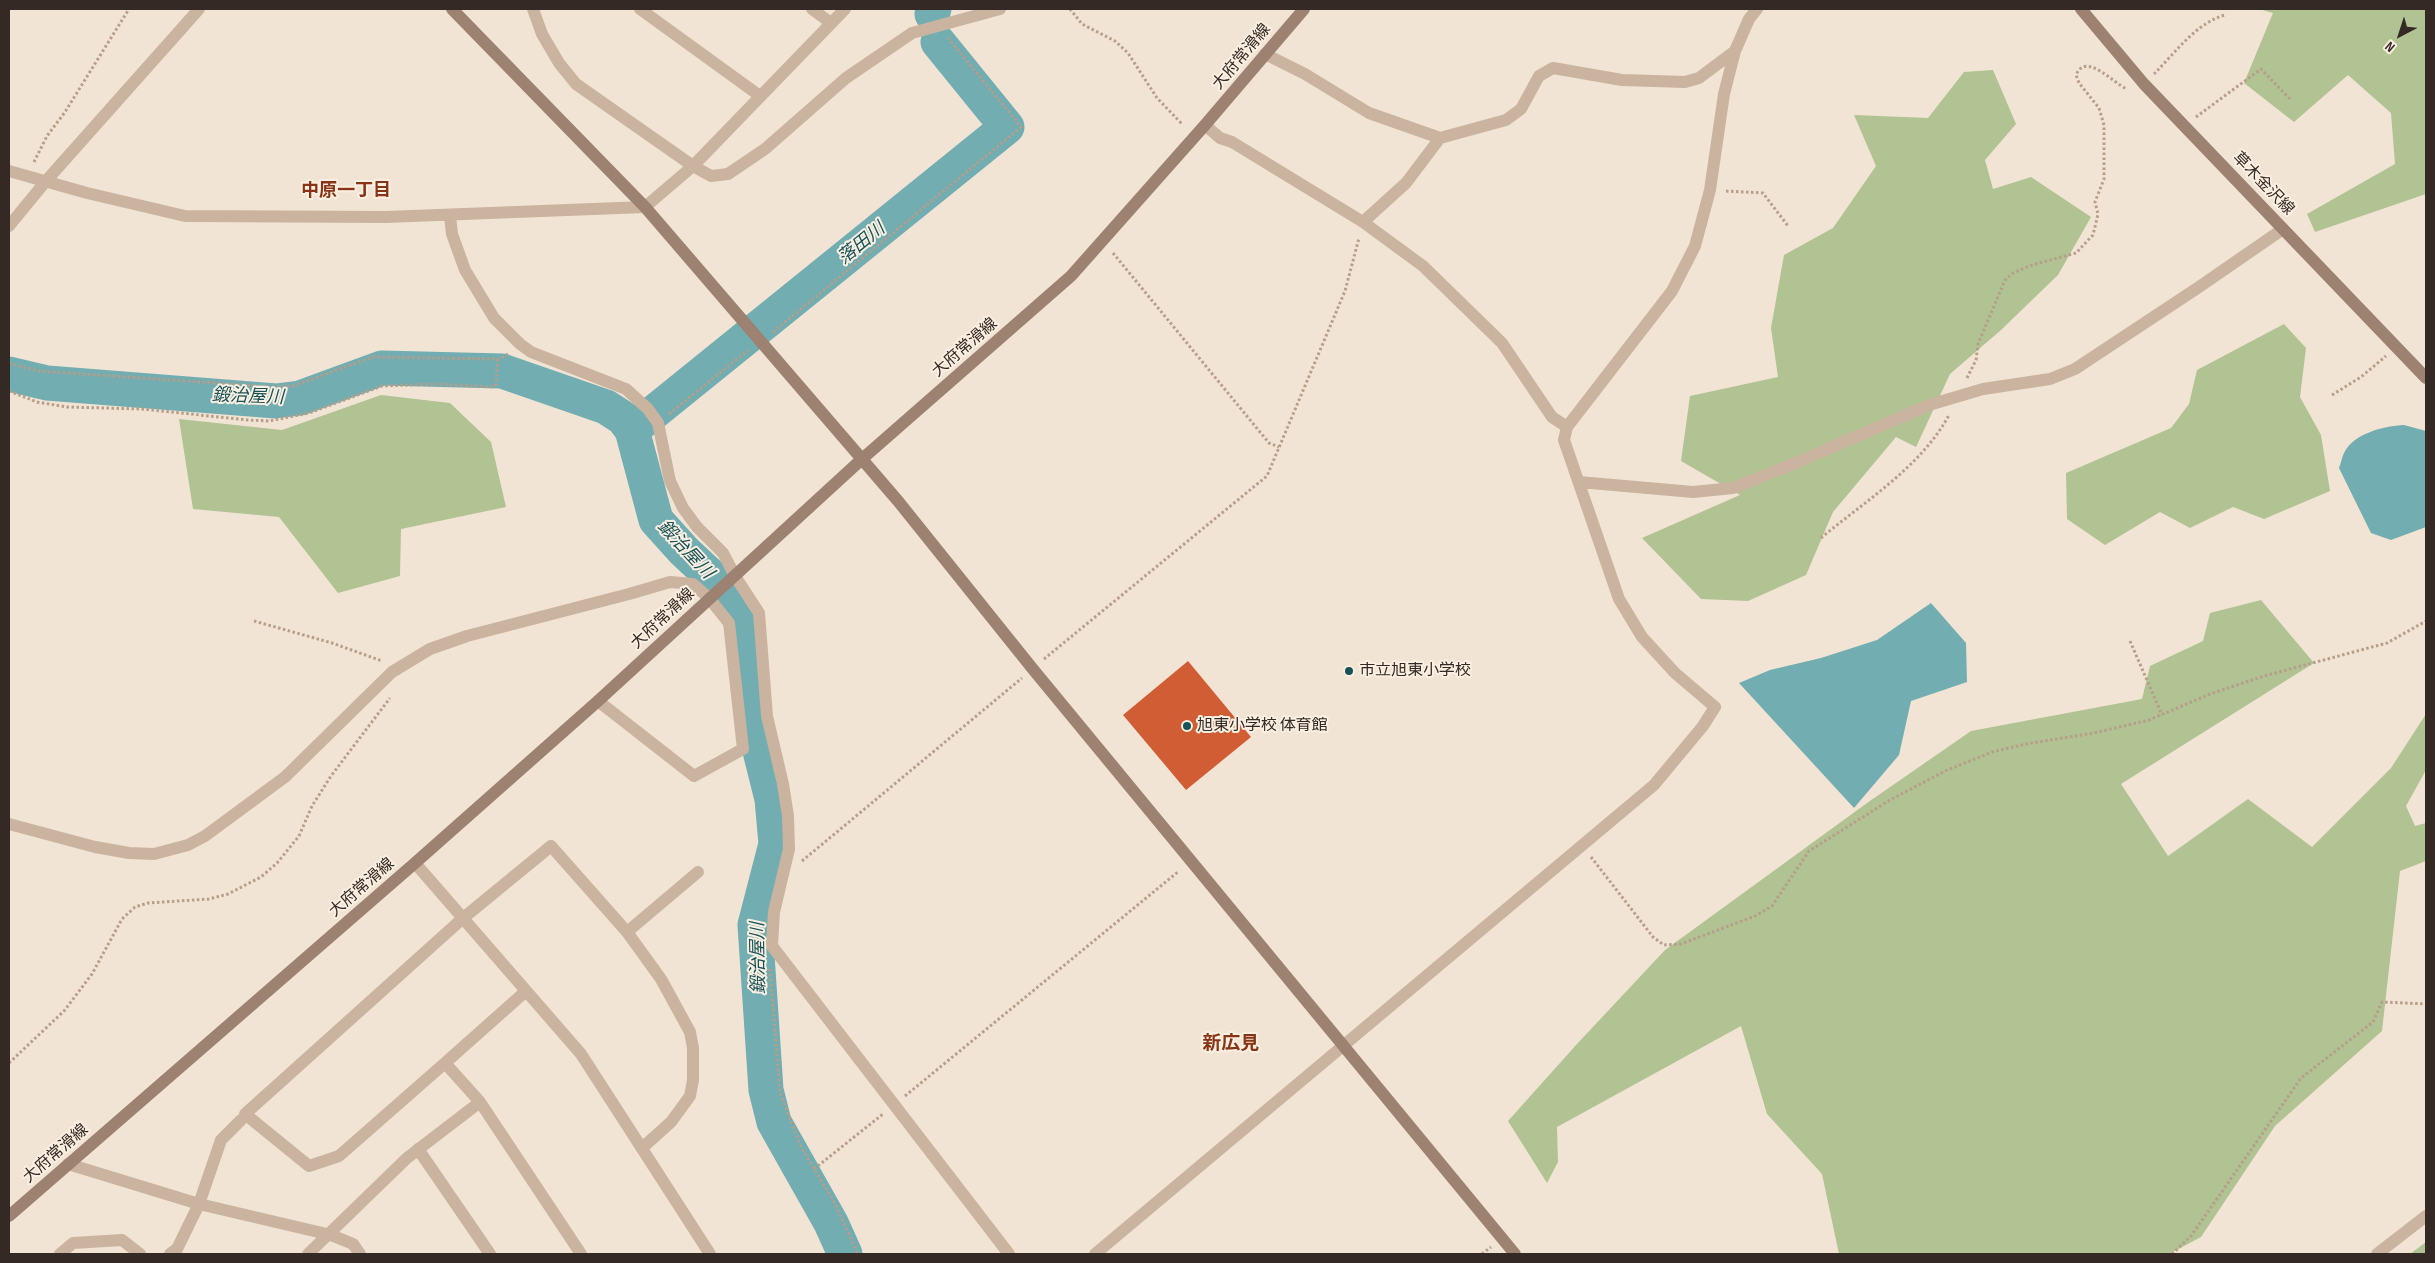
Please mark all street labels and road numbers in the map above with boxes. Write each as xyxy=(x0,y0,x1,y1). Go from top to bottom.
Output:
street label: 大府常滑線 xyxy=(1209,20,1275,94)
street label: 草木金沢線 xyxy=(2228,149,2298,219)
street label: 大府常滑線 xyxy=(929,315,1001,381)
street label: 大府常滑線 xyxy=(627,585,699,653)
street label: 大府常滑線 xyxy=(326,855,398,921)
street label: 大府常滑線 xyxy=(20,1121,92,1187)

